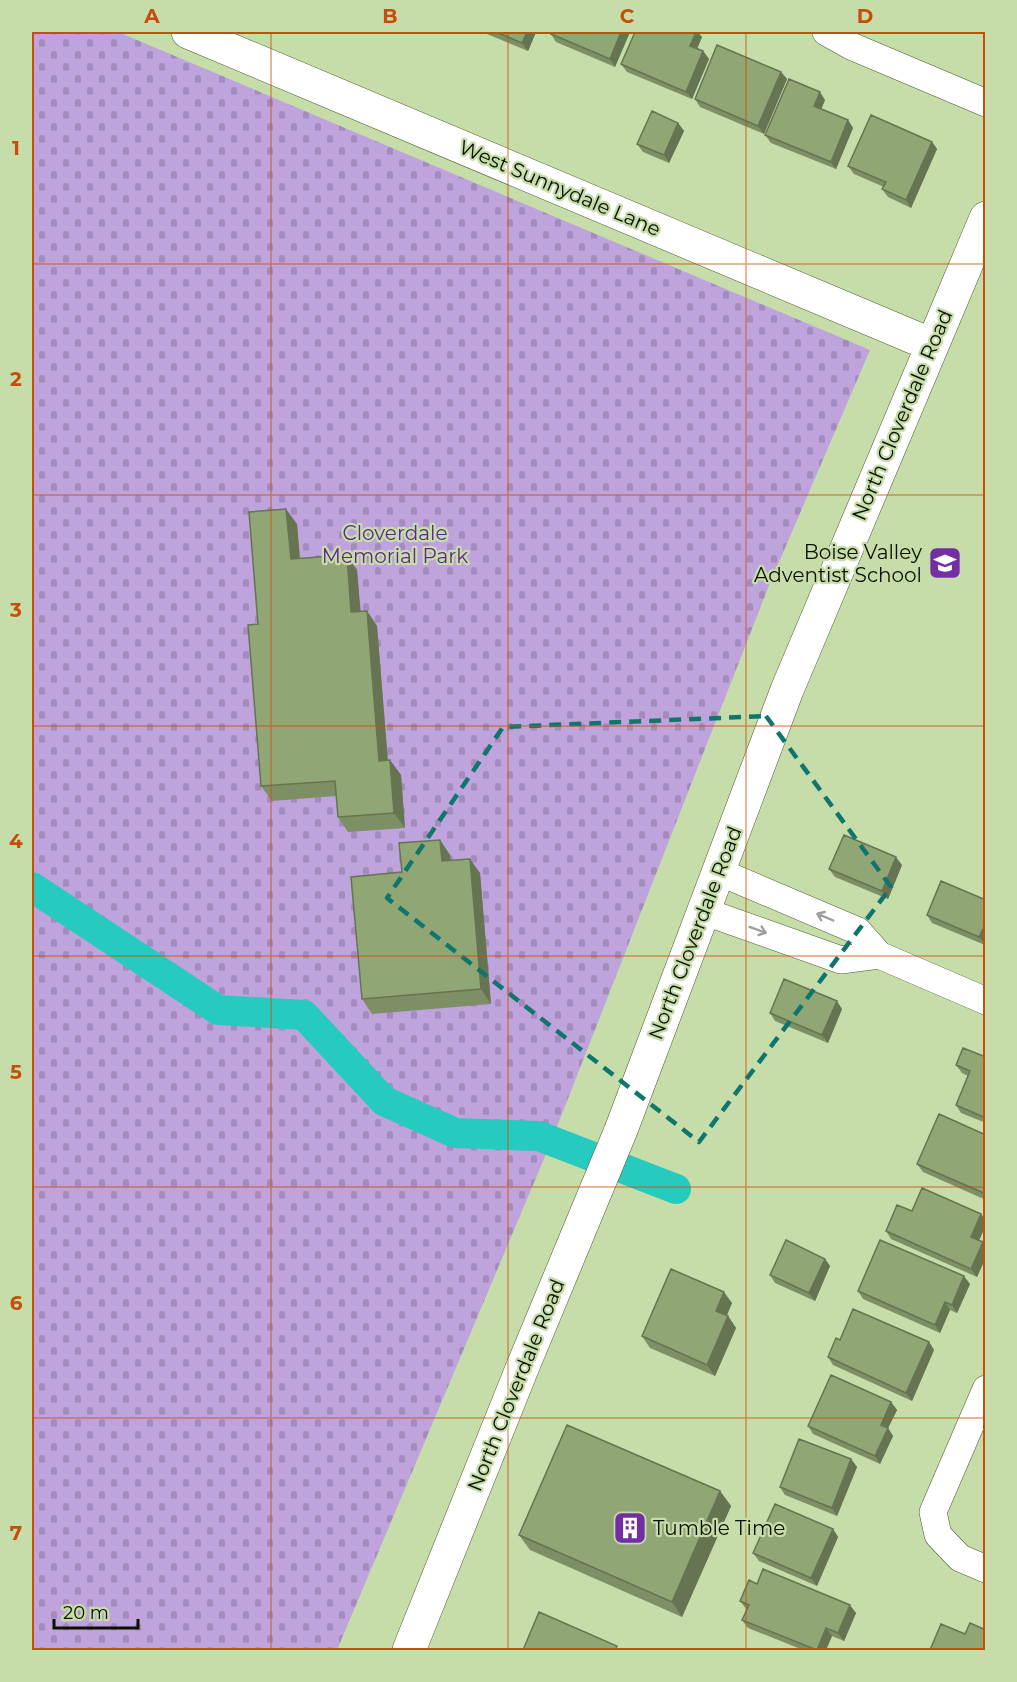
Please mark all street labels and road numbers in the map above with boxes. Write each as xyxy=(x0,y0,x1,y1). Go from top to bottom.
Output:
street label: West Sunnydale Lane xyxy=(456,135,664,241)
street label: North Cloverdale Road xyxy=(847,306,957,524)
street label: North Cloverdale Road xyxy=(643,823,747,1043)
street label: North Cloverdale Road xyxy=(462,1275,570,1495)

